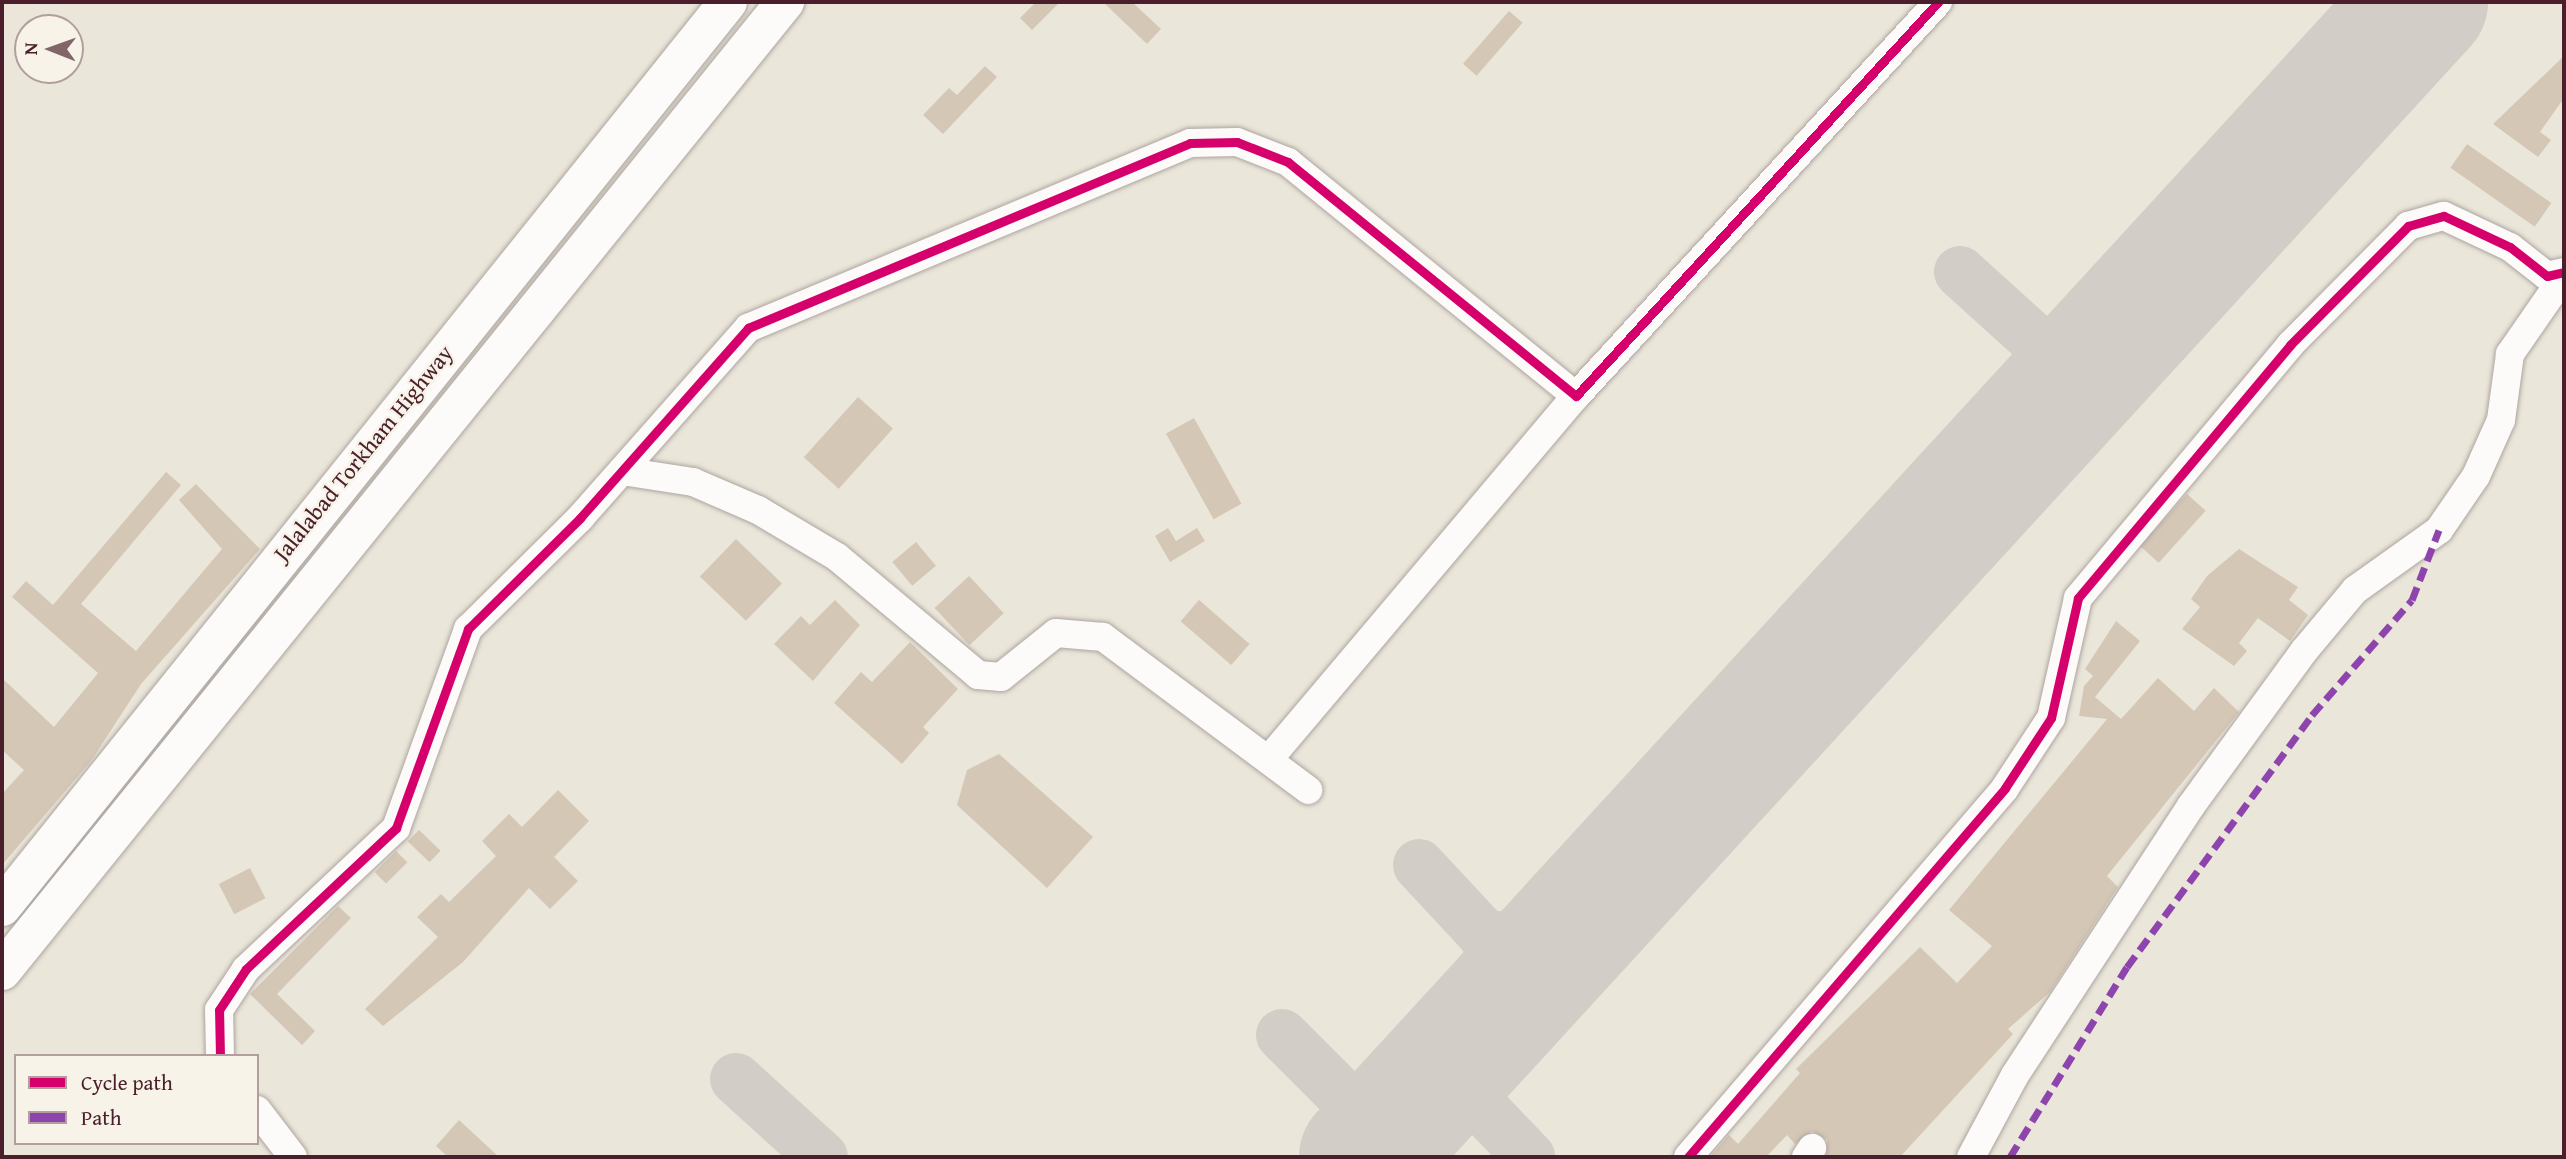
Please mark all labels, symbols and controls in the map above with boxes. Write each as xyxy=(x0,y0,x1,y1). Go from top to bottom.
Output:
north arrow xyxy=(14,14,84,84)
text: N xyxy=(16,42,44,55)
street label: Jalalabad Torkham Highway xyxy=(267,339,459,567)
legend xyxy=(14,1054,259,1145)
text: Cycle path xyxy=(81,1067,173,1098)
text: Path xyxy=(81,1102,121,1133)

